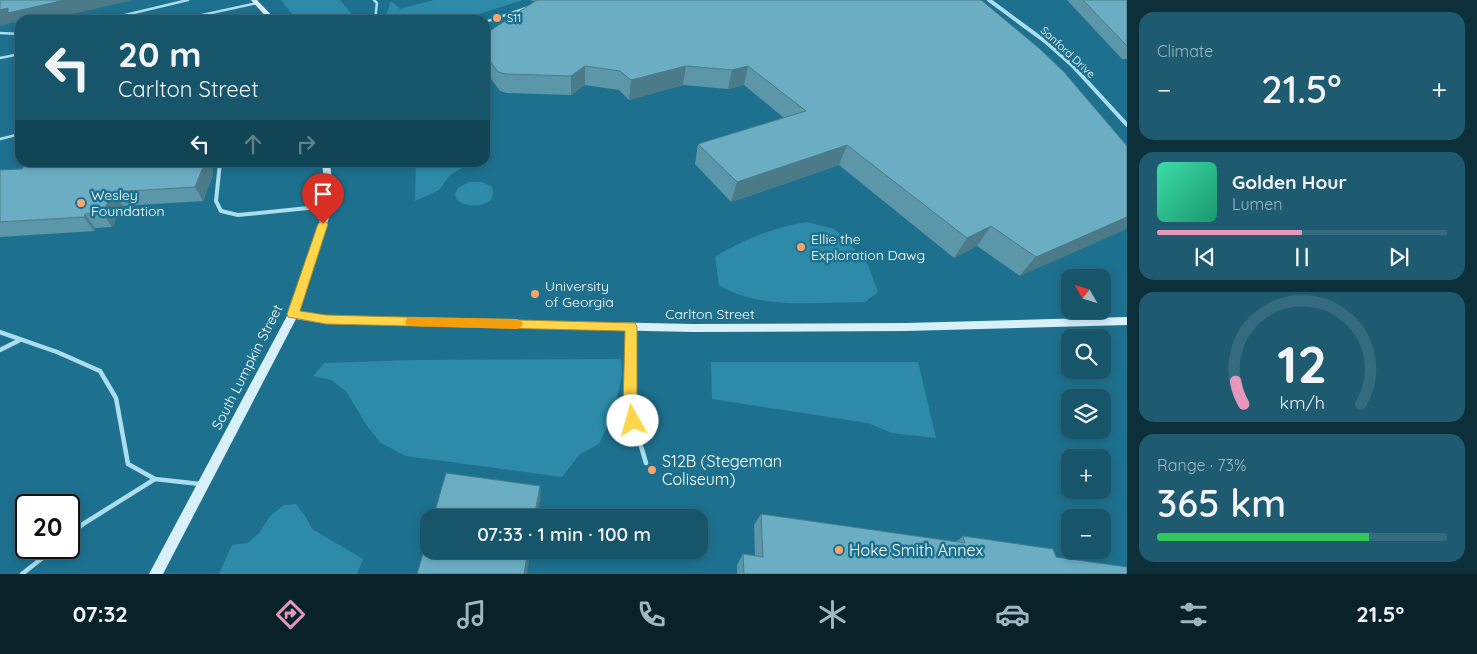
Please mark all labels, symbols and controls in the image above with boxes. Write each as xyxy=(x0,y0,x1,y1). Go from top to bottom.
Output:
place label: S11 xyxy=(507,11,521,25)
marker: S11 xyxy=(491,12,503,24)
street label: Sanford Drive xyxy=(1038,23,1098,81)
text: 20 m xyxy=(118,32,201,76)
icon: left xyxy=(35,35,100,100)
text: Climate xyxy=(1157,41,1213,61)
text: 21.5° xyxy=(1261,65,1342,113)
text: − xyxy=(1157,72,1172,107)
text: + xyxy=(1431,72,1447,107)
text: Carlton Street xyxy=(118,75,259,103)
icon: left xyxy=(186,130,214,158)
icon: ahead xyxy=(239,130,267,158)
icon: right xyxy=(292,130,320,158)
text: Golden Hour xyxy=(1232,170,1347,194)
pin xyxy=(302,173,344,224)
icon: arrive xyxy=(309,180,337,208)
place label: Wesley Foundation xyxy=(91,186,165,220)
text: Lumen xyxy=(1232,194,1283,214)
marker: Wesley Foundation xyxy=(75,197,87,209)
place label: Ellie the Exploration Dawg xyxy=(811,230,925,264)
marker: Ellie the Exploration Dawg xyxy=(795,241,807,253)
icon: previous xyxy=(1191,243,1219,271)
icon: pause xyxy=(1288,243,1316,271)
icon: next xyxy=(1385,243,1413,271)
north arrow xyxy=(1061,269,1111,319)
map controls xyxy=(1061,269,1111,559)
place label: University of Georgia xyxy=(545,277,614,311)
marker: University of Georgia xyxy=(529,288,541,300)
street label: South Lumpkin Street xyxy=(208,301,286,433)
street label: Carlton Street xyxy=(665,305,755,323)
button: search xyxy=(1061,329,1111,379)
text: 12 xyxy=(1277,331,1327,396)
button: layers xyxy=(1061,389,1111,439)
text: km/h xyxy=(1279,391,1325,413)
position arrow xyxy=(606,394,658,446)
button: + xyxy=(1061,449,1111,499)
place label: S12B (Stegeman Coliseum) xyxy=(662,451,782,489)
text: Range · 73% xyxy=(1157,455,1246,475)
marker: S12B (Stegeman Coliseum) xyxy=(646,464,658,476)
text: 365 km xyxy=(1157,479,1286,527)
speed limit sign: 20 xyxy=(15,494,80,559)
button: − xyxy=(1061,509,1111,559)
text: 07:33 · 1 min · 100 m xyxy=(477,522,651,546)
place label: Hoke Smith Annex xyxy=(849,540,983,560)
marker: Hoke Smith Annex xyxy=(833,544,845,556)
icon: directions xyxy=(273,597,308,632)
icon: music xyxy=(454,597,489,632)
icon: phone xyxy=(634,597,669,632)
icon: climate xyxy=(815,597,850,632)
icon: car xyxy=(995,597,1030,632)
icon: filters xyxy=(1176,597,1211,632)
text: 07:32 xyxy=(73,600,128,628)
text: 21.5° xyxy=(1356,600,1404,628)

